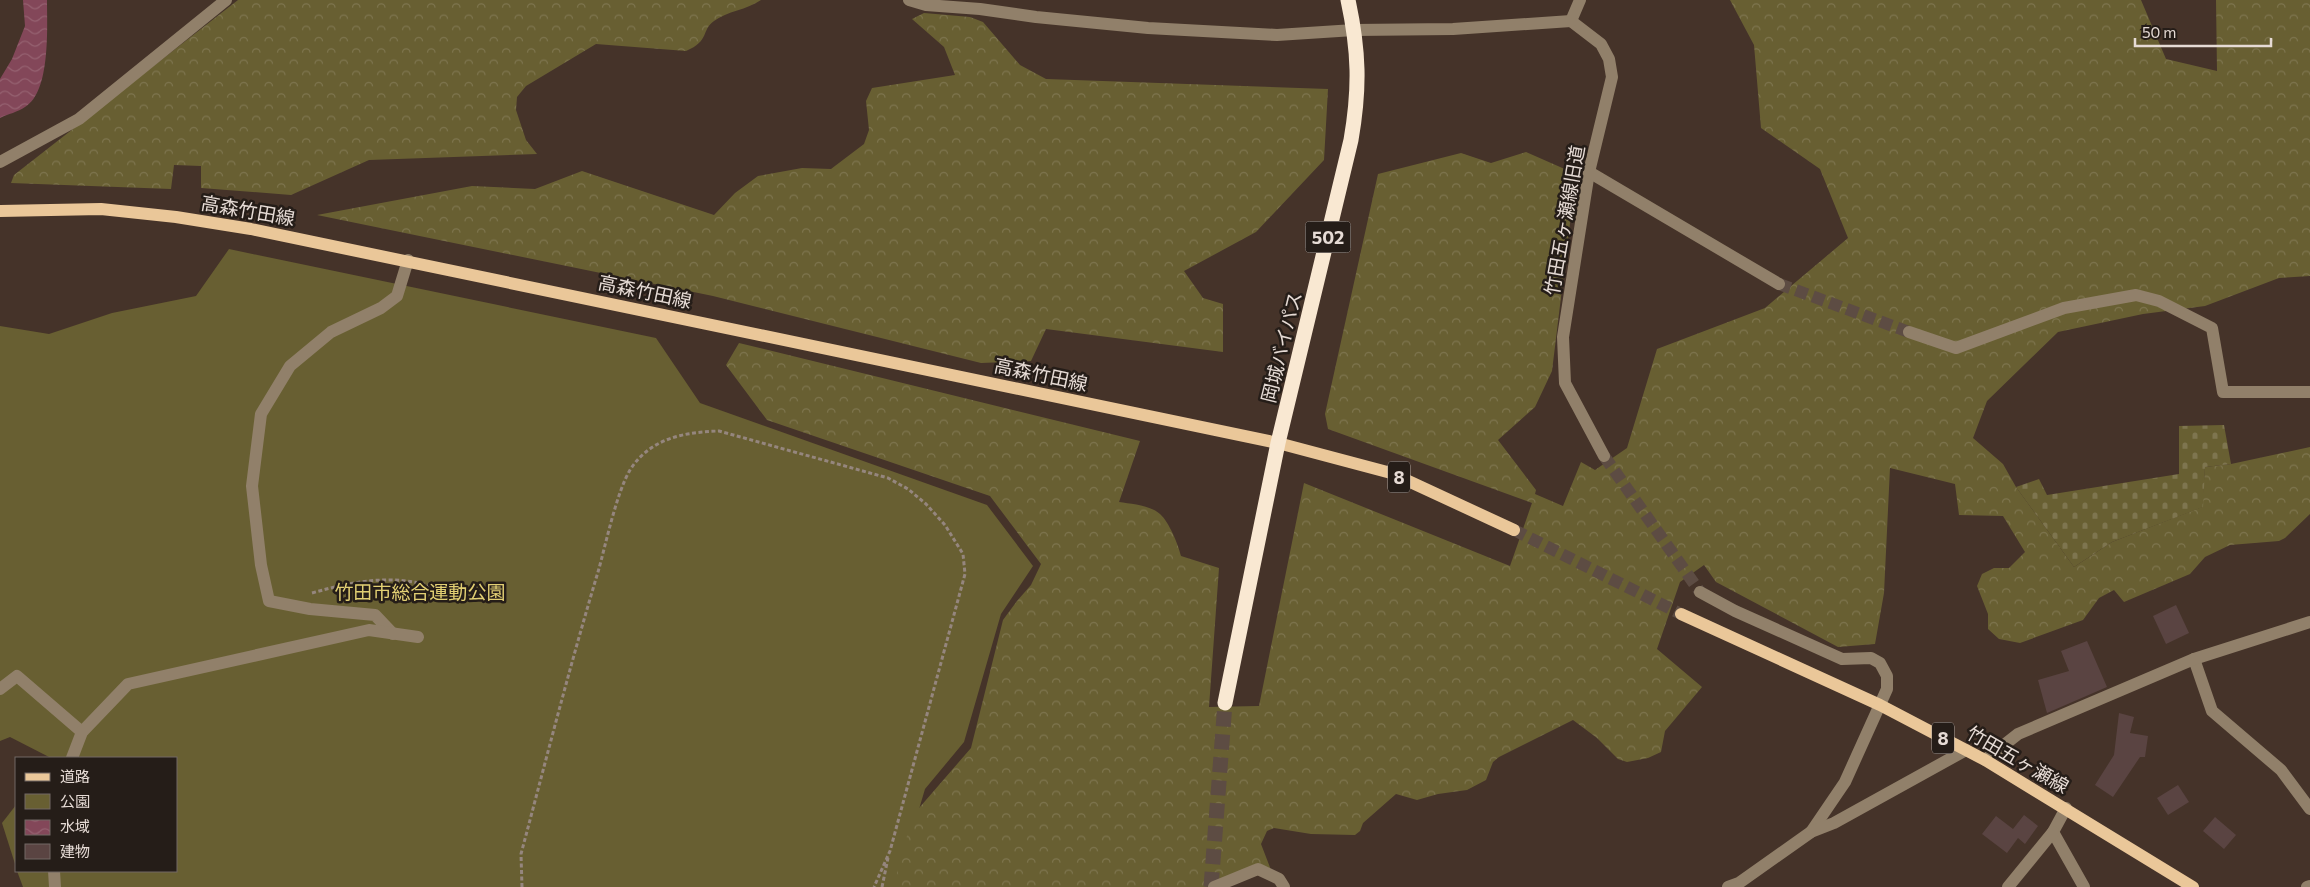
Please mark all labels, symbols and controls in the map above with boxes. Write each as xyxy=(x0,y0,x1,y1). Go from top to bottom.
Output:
scale bar xyxy=(2135,15,2271,47)
text: 50 m xyxy=(2142,23,2176,41)
street label: 竹田五ヶ瀬線旧道 xyxy=(1539,143,1589,297)
street label: 高森竹田線 xyxy=(199,190,297,230)
road number: 502 xyxy=(1306,222,1350,252)
street label: 高森竹田線 xyxy=(596,270,694,312)
street label: 岡城バイパス xyxy=(1256,289,1306,405)
street label: 高森竹田線 xyxy=(992,353,1090,395)
road number: 8 xyxy=(1388,462,1410,492)
park label: 竹田市総合運動公園 xyxy=(334,580,506,603)
street label: 竹田五ヶ瀬線 xyxy=(1963,721,2073,797)
road number: 8 xyxy=(1932,722,1954,754)
legend xyxy=(15,757,178,872)
text: 道路 xyxy=(60,767,90,785)
text: 公園 xyxy=(60,792,90,810)
text: 水域 xyxy=(60,817,90,835)
text: 建物 xyxy=(60,842,90,860)

